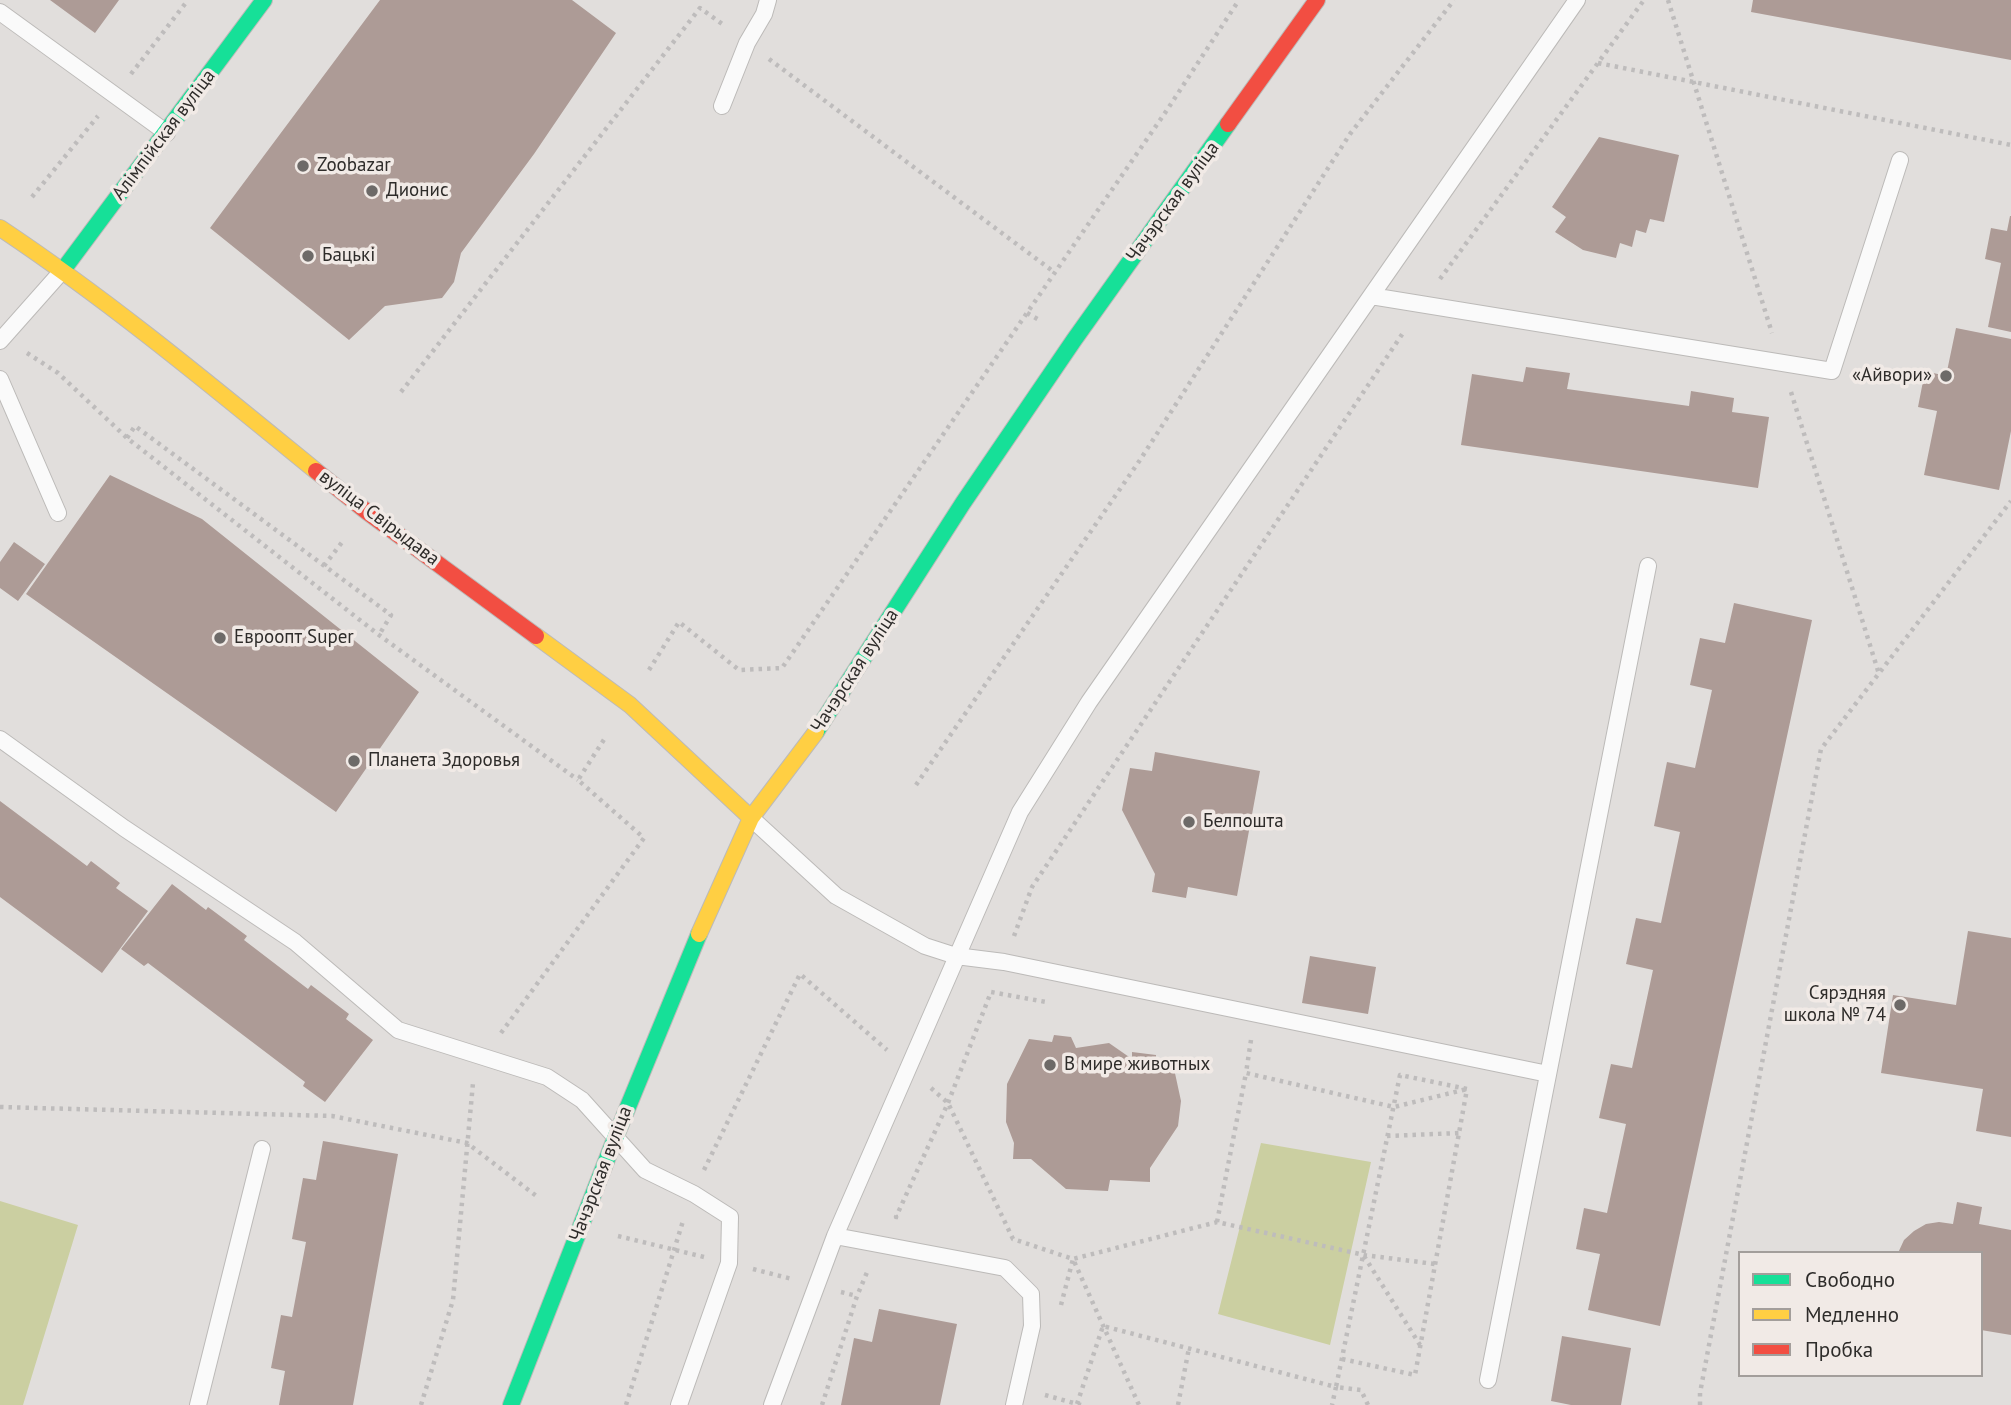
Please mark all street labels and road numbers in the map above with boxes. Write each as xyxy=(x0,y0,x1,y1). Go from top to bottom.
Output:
street label: Алімпійская вуліца xyxy=(108,65,220,205)
street label: Чачэрская вуліца xyxy=(1122,137,1224,267)
street label: вуліца Свірыдава xyxy=(314,465,444,571)
street label: Чачэрская вуліца xyxy=(806,605,904,737)
street label: Чачэрская вуліца xyxy=(565,1103,637,1245)

